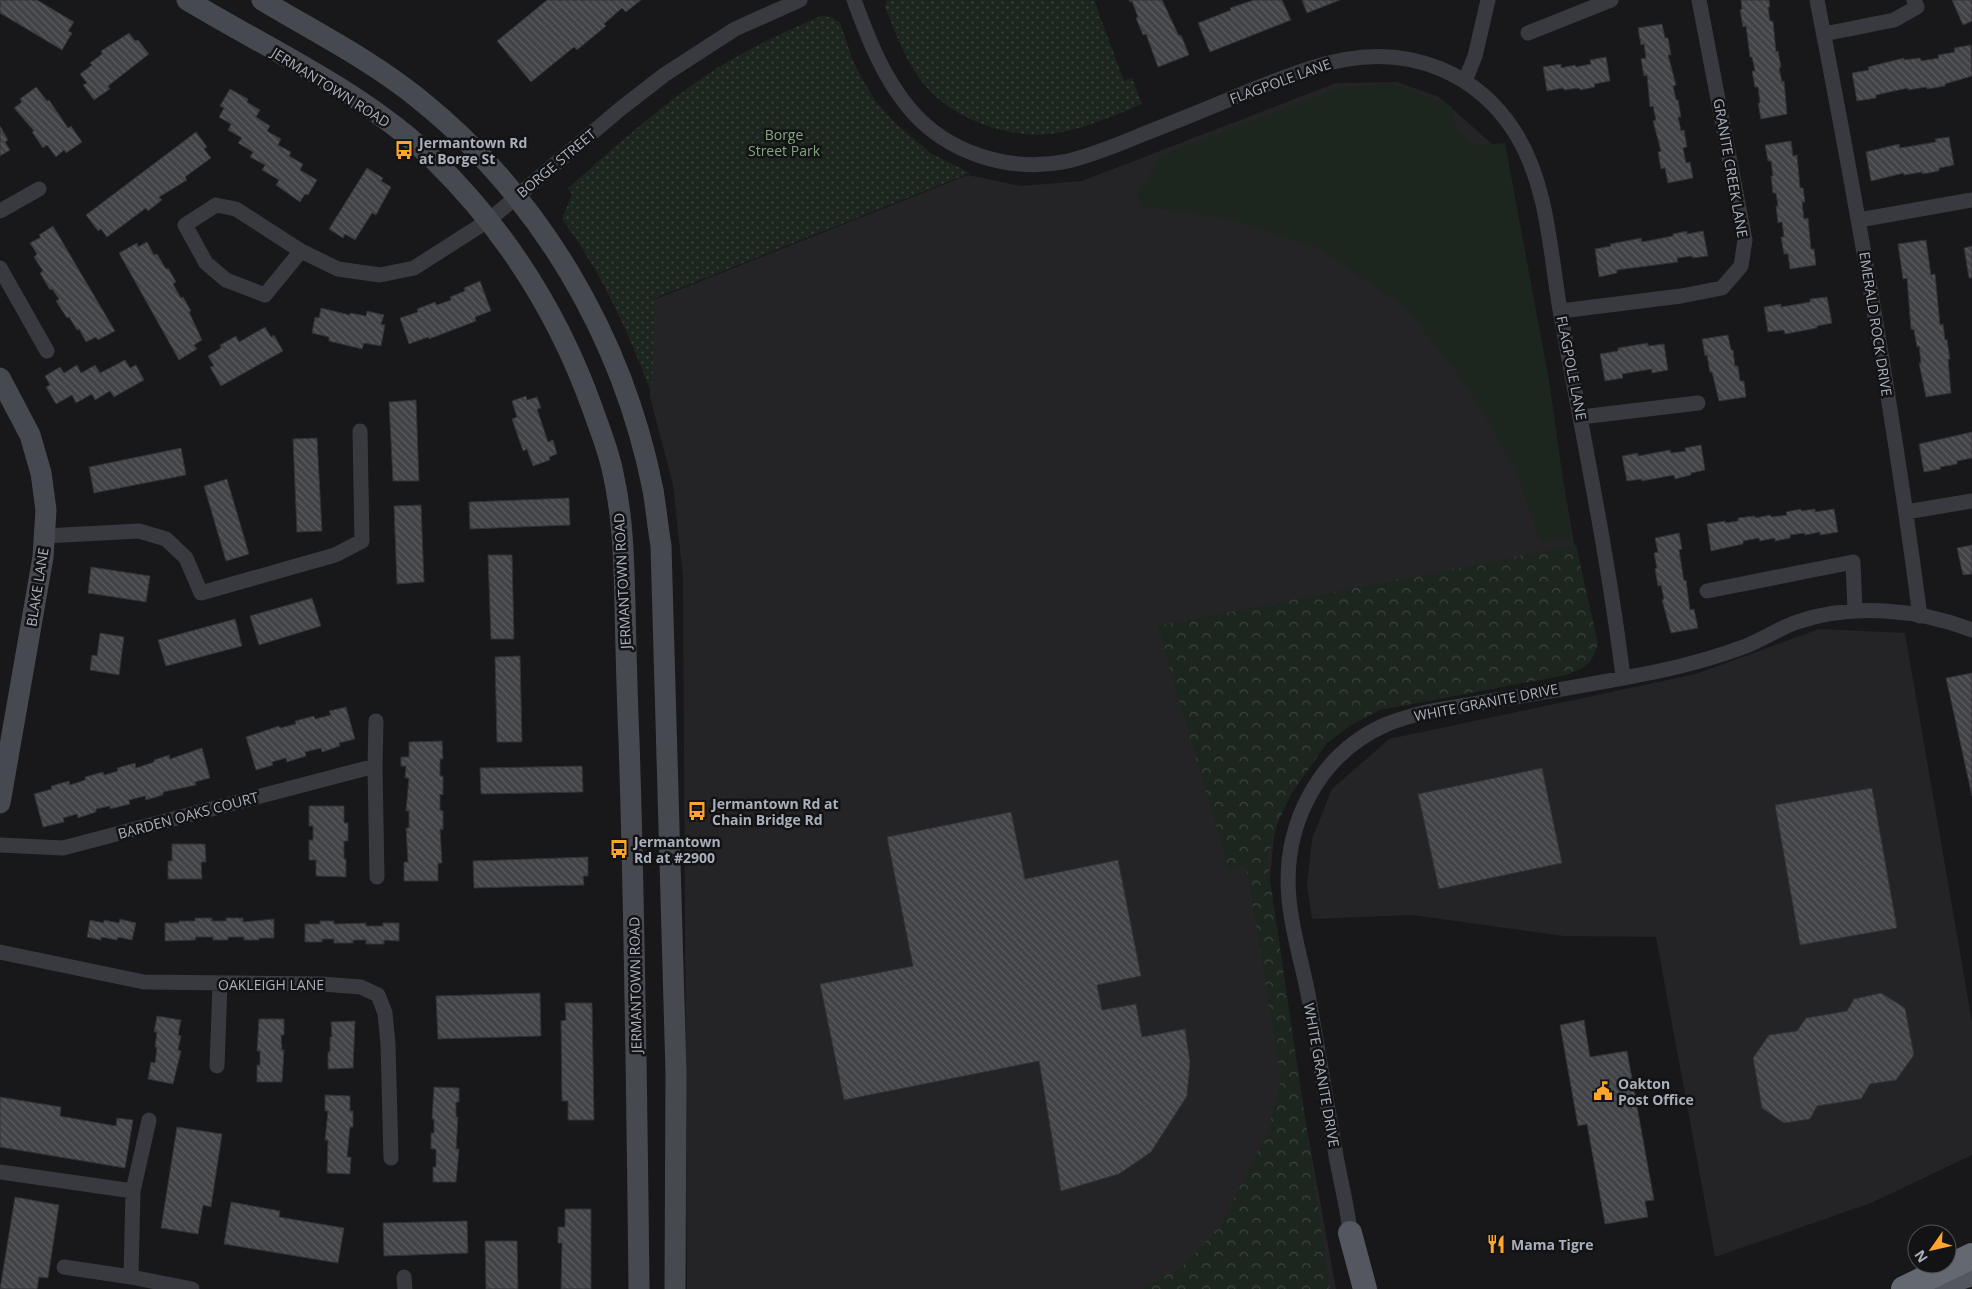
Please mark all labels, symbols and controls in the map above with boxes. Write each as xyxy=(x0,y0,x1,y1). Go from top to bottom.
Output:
street label: JERMANTOWN ROAD xyxy=(266,42,394,131)
street label: FLAGPOLE LANE xyxy=(1227,54,1333,108)
street label: GRANITE CREEK LANE xyxy=(1709,97,1753,239)
street label: BORGE STREET xyxy=(513,124,600,202)
park label: Borge Street Park xyxy=(748,125,821,160)
place label: Jermantown Rd at Borge St xyxy=(417,133,527,168)
bus stop icon: Jermantown Rd at Borge St xyxy=(393,139,415,161)
street label: EMERALD ROCK DRIVE xyxy=(1855,250,1897,398)
street label: FLAGPOLE LANE xyxy=(1553,314,1591,422)
street label: JERMANTOWN ROAD xyxy=(609,512,635,652)
street label: BLAKE LANE xyxy=(21,546,53,628)
street label: WHITE GRANITE DRIVE xyxy=(1412,679,1560,725)
street label: BARDEN OAKS COURT xyxy=(116,787,261,843)
place label: Jermantown Rd at Chain Bridge Rd xyxy=(710,794,839,829)
bus stop icon: Jermantown Rd at Chain Bridge Rd xyxy=(686,800,708,822)
place label: Jermantown Rd at #2900 xyxy=(632,832,721,867)
bus stop icon: Jermantown Rd at #2900 xyxy=(608,838,630,860)
street label: JERMANTOWN ROAD xyxy=(624,917,646,1055)
street label: OAKLEIGH LANE xyxy=(218,975,324,994)
street label: WHITE GRANITE DRIVE xyxy=(1300,1001,1344,1149)
place label: Oakton Post Office xyxy=(1618,1074,1694,1109)
public building icon: Oakton Post Office xyxy=(1592,1080,1614,1102)
north arrow xyxy=(1907,1224,1957,1274)
restaurant icon: Mama Tigre xyxy=(1485,1233,1507,1255)
place label: Mama Tigre xyxy=(1511,1235,1593,1254)
text: N xyxy=(1910,1247,1932,1267)

